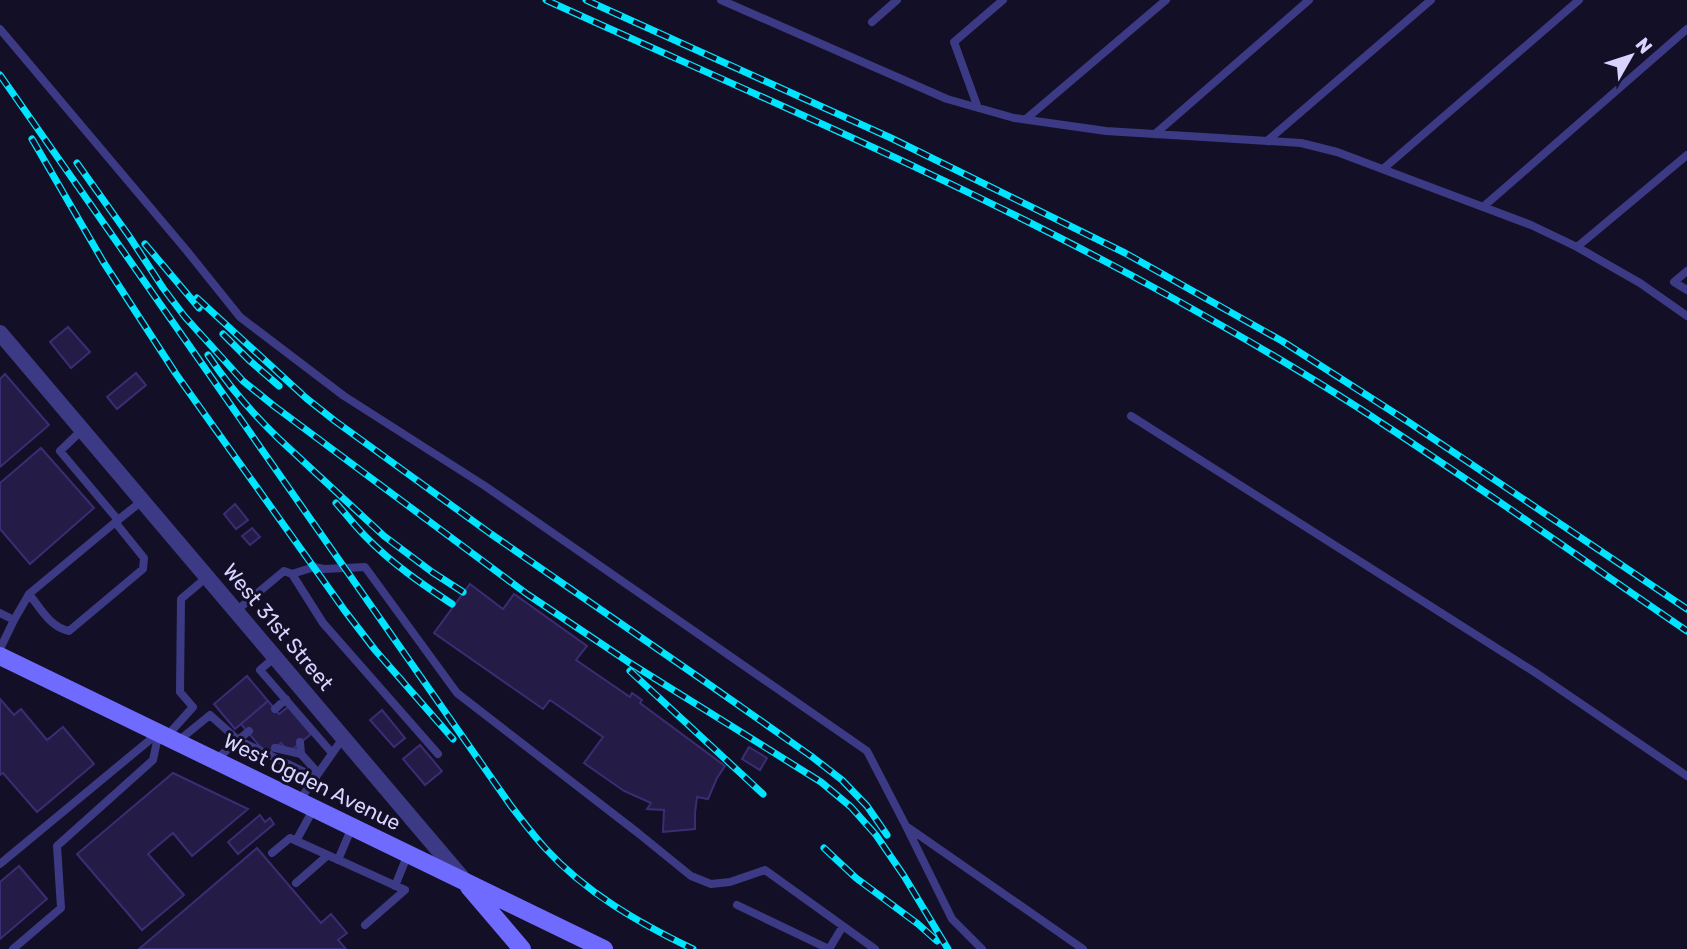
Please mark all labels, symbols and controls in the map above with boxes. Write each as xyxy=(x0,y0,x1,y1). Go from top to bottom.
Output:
north arrow xyxy=(1596,21,1666,91)
text: N xyxy=(1631,33,1657,58)
street label: West 31st Street xyxy=(218,558,339,695)
street label: West Ogden Avenue xyxy=(220,728,405,835)

